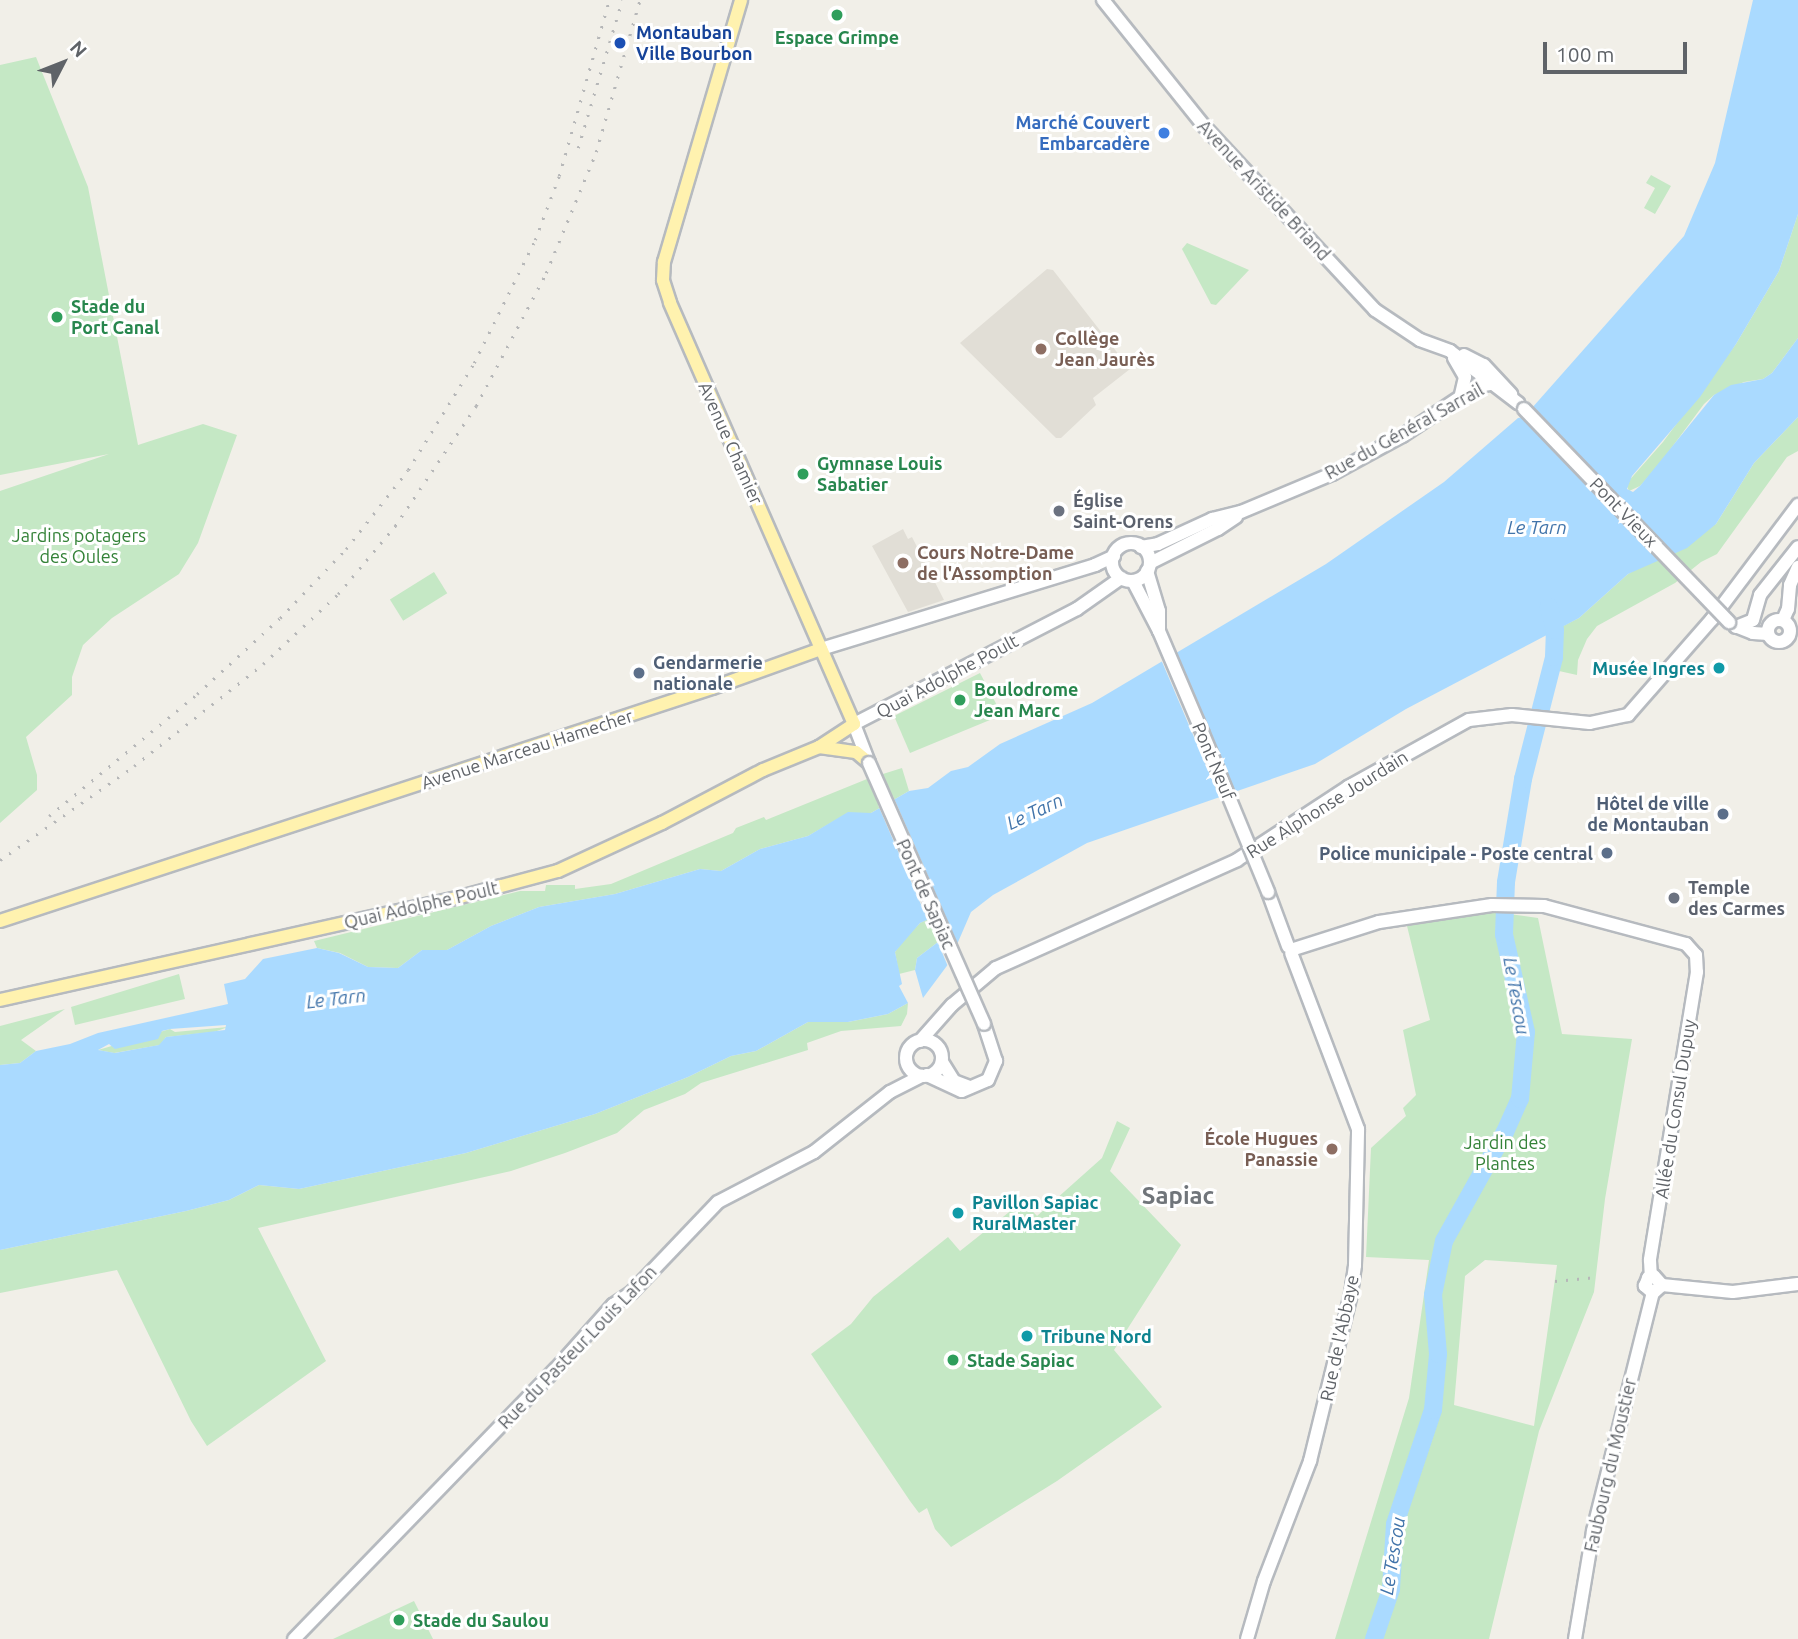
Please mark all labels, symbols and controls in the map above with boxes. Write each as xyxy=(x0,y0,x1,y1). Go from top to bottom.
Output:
marker: Espace Grimpe xyxy=(829,7,845,23)
place label: Montauban Ville Bourbon xyxy=(636,22,753,64)
place label: Espace Grimpe xyxy=(775,26,899,48)
north arrow xyxy=(28,28,98,98)
scale bar xyxy=(1546,28,1689,72)
marker: Montauban Ville Bourbon xyxy=(610,33,630,53)
text: N xyxy=(66,36,92,62)
text: 100 m xyxy=(1556,42,1614,66)
place label: Marché Couvert Embarcadère xyxy=(1016,112,1150,154)
street label: Avenue Aristide Briand xyxy=(1193,115,1335,265)
marker: Marché Couvert Embarcadère xyxy=(1156,125,1172,141)
place label: Stade du Port Canal xyxy=(71,296,160,338)
marker: Stade du Port Canal xyxy=(49,309,65,325)
place label: Collège Jean Jaurès xyxy=(1055,328,1155,370)
marker: Collège Jean Jaurès xyxy=(1033,341,1049,357)
street label: Avenue Chamier xyxy=(694,378,768,508)
street label: Rue du Général Sarrail xyxy=(1321,378,1487,484)
place label: Gymnase Louis Sabatier xyxy=(817,453,943,496)
marker: Gymnase Louis Sabatier xyxy=(795,466,811,482)
street label: Pont Vieux xyxy=(1586,473,1662,551)
place label: Église Saint-Orens xyxy=(1073,490,1173,532)
marker: Église Saint-Orens xyxy=(1051,503,1067,519)
water label: Le Tarn xyxy=(1507,517,1567,539)
park label: Jardins potagers des Oules xyxy=(12,525,146,568)
place label: Cours Notre-Dame de l'Assomption xyxy=(917,542,1074,584)
marker: Cours Notre-Dame de l'Assomption xyxy=(895,555,911,571)
street label: Quai Adolphe Poult xyxy=(872,629,1022,723)
place label: Gendarmerie nationale xyxy=(653,652,763,694)
place label: Musée Ingres xyxy=(1592,657,1705,679)
marker: Musée Ingres xyxy=(1711,660,1727,676)
marker: Gendarmerie nationale xyxy=(631,665,647,681)
place label: Boulodrome Jean Marc xyxy=(974,679,1078,722)
marker: Boulodrome Jean Marc xyxy=(952,692,968,708)
street label: Avenue Marceau Hamecher xyxy=(419,705,635,793)
street label: Pont Neuf xyxy=(1188,719,1240,803)
street label: Rue Alphonse Jourdain xyxy=(1242,745,1412,863)
water label: Le Tarn xyxy=(1003,789,1067,835)
place label: Hôtel de ville de Montauban xyxy=(1587,793,1709,836)
marker: Hôtel de ville de Montauban xyxy=(1715,806,1731,822)
street label: Pont de Sapiac xyxy=(892,836,960,952)
place label: Police municipale - Poste central xyxy=(1319,842,1593,864)
marker: Police municipale - Poste central xyxy=(1599,845,1615,861)
street label: Quai Adolphe Poult xyxy=(342,877,500,933)
place label: Temple des Carmes xyxy=(1688,877,1785,920)
marker: Temple des Carmes xyxy=(1666,890,1682,906)
water label: Le Tescou xyxy=(1498,955,1534,1037)
water label: Le Tarn xyxy=(305,984,367,1014)
street label: Allée du Consul Dupuy xyxy=(1650,1018,1700,1200)
place label: École Hugues Panassie xyxy=(1204,1128,1318,1170)
park label: Jardin des Plantes xyxy=(1464,1132,1546,1174)
marker: École Hugues Panassie xyxy=(1324,1141,1340,1157)
district label: Sapiac xyxy=(1142,1182,1214,1210)
place label: Pavillon Sapiac RuralMaster xyxy=(972,1192,1098,1234)
marker: Pavillon Sapiac RuralMaster xyxy=(950,1205,966,1221)
street label: Rue du Pasteur Louis Lafon xyxy=(493,1261,661,1433)
street label: Rue de l'Abbaye xyxy=(1315,1273,1363,1403)
place label: Tribune Nord xyxy=(1041,1325,1152,1347)
marker: Tribune Nord xyxy=(1019,1328,1035,1344)
place label: Stade Sapiac xyxy=(967,1349,1074,1371)
marker: Stade Sapiac xyxy=(945,1352,961,1368)
street label: Faubourg du Moustier xyxy=(1579,1376,1641,1554)
water label: Le Tescou xyxy=(1376,1516,1410,1596)
place label: Stade du Saulou xyxy=(413,1609,549,1631)
marker: Stade du Saulou xyxy=(391,1612,407,1628)

